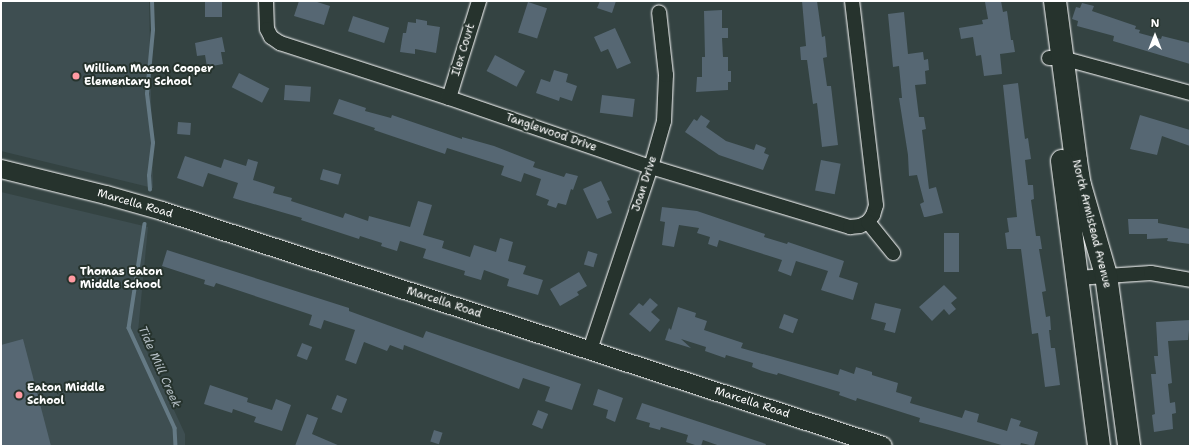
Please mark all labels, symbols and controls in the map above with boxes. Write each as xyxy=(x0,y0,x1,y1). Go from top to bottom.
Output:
north arrow xyxy=(1135,16,1175,56)
text: N xyxy=(1151,16,1159,31)
street label: Ilex Court xyxy=(450,22,478,78)
place label: William Mason Cooper Elementary School xyxy=(84,63,213,89)
marker: William Mason Cooper Elementary School xyxy=(71,71,81,81)
street label: Tanglewood Drive xyxy=(504,111,598,155)
street label: Joan Drive xyxy=(630,155,660,213)
street label: North Armistead Avenue xyxy=(1069,158,1113,290)
street label: Marcella Road xyxy=(96,187,174,221)
place label: Thomas Eaton Middle School xyxy=(80,266,163,292)
marker: Thomas Eaton Middle School xyxy=(67,274,77,284)
street label: Marcella Road xyxy=(405,285,483,321)
water label: Tide Mill Creek xyxy=(134,324,184,410)
place label: Eaton Middle School xyxy=(27,382,105,408)
street label: Marcella Road xyxy=(713,385,791,421)
marker: Eaton Middle School xyxy=(14,390,24,400)

